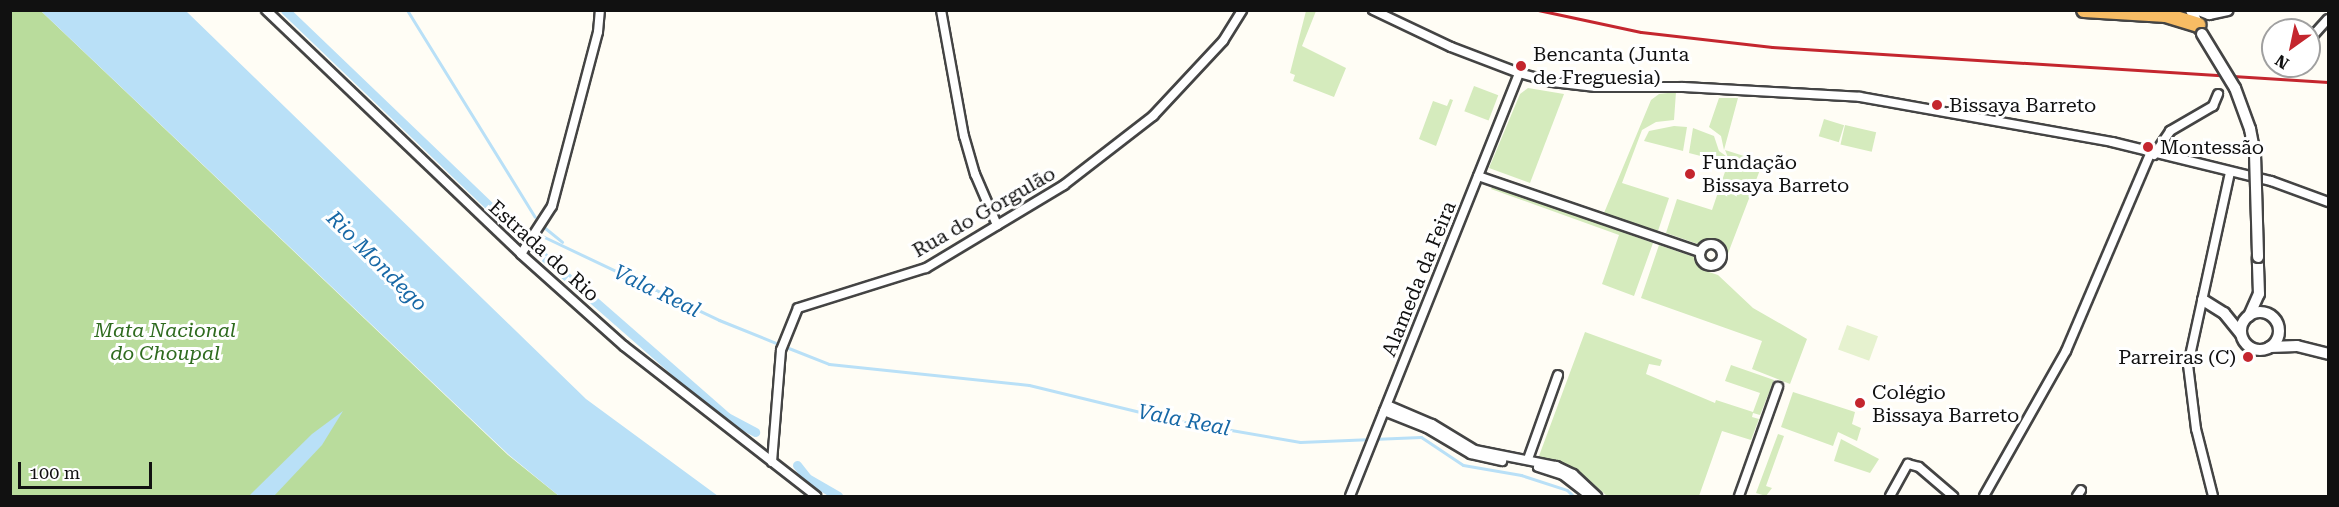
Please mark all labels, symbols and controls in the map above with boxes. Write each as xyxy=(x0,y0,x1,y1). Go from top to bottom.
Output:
north arrow xyxy=(2261,18,2321,78)
place label: Bencanta (Junta de Freguesia) xyxy=(1533,42,1689,89)
text: N xyxy=(2272,51,2292,73)
marker: Bencanta (Junta de Freguesia) xyxy=(1514,59,1528,73)
place label: Bissaya Barreto xyxy=(1949,93,2096,117)
marker: Bissaya Barreto xyxy=(1930,98,1944,112)
place label: Montessão xyxy=(2160,135,2264,159)
marker: Montessão xyxy=(2141,140,2155,154)
place label: Fundação Bissaya Barreto xyxy=(1702,150,1849,197)
street label: Rua do Gorgulão xyxy=(908,161,1060,263)
marker: Fundação Bissaya Barreto xyxy=(1683,167,1697,181)
street label: Estrada do Rio xyxy=(484,195,604,307)
street label: Alameda da Feira xyxy=(1377,198,1461,360)
water label: Rio Mondego xyxy=(322,206,432,316)
water label: Vala Real xyxy=(609,259,705,323)
park label: Mata Nacional do Choupal xyxy=(94,318,236,365)
place label: Parreiras (C) xyxy=(2118,345,2236,369)
marker: Parreiras (C) xyxy=(2241,350,2255,364)
place label: Colégio Bissaya Barreto xyxy=(1872,380,2019,427)
marker: Colégio Bissaya Barreto xyxy=(1853,396,1867,410)
water label: Vala Real xyxy=(1136,399,1232,441)
scale bar xyxy=(21,450,154,488)
text: 100 m xyxy=(29,462,80,483)

